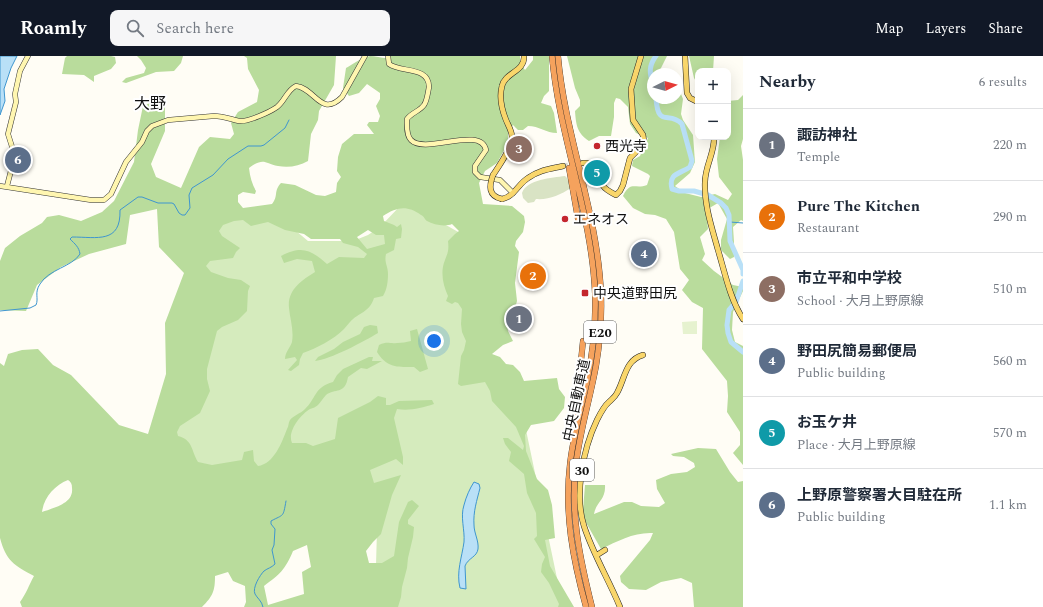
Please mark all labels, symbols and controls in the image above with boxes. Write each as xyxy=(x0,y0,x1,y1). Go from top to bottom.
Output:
search box xyxy=(110,10,390,46)
text: Roamly xyxy=(20,14,86,43)
icon: search xyxy=(124,17,146,39)
text: Search here xyxy=(156,17,234,40)
text: Map xyxy=(875,18,904,39)
text: Layers xyxy=(926,18,966,39)
text: Share xyxy=(988,18,1023,39)
north arrow xyxy=(647,68,683,104)
map controls xyxy=(695,68,731,140)
button: + xyxy=(695,68,731,104)
text: Nearby xyxy=(759,69,815,95)
text: 6 results xyxy=(979,72,1027,92)
district label: 大野 xyxy=(134,92,166,116)
button: − xyxy=(695,104,731,140)
text: 諏訪神社 xyxy=(797,124,857,147)
pin: 3 xyxy=(506,134,532,164)
text: 1 xyxy=(768,135,776,155)
text: 220 m xyxy=(993,135,1027,155)
place label: 西光寺 xyxy=(605,136,647,157)
marker: 西光寺 xyxy=(592,141,602,151)
pin: 6 xyxy=(5,145,31,175)
text: Temple xyxy=(797,147,840,167)
pin: 5 xyxy=(584,158,610,188)
text: Pure The Kitchen xyxy=(797,195,920,218)
text: 2 xyxy=(768,207,776,227)
text: 290 m xyxy=(993,207,1027,227)
place label: エネオス xyxy=(573,209,629,230)
marker: エネオス xyxy=(560,214,570,224)
text: Restaurant xyxy=(797,218,859,238)
pin: 4 xyxy=(631,239,657,269)
pin: 2 xyxy=(520,261,546,291)
text: 市立平和中学校 xyxy=(797,267,902,290)
text: 3 xyxy=(768,279,776,299)
text: 510 m xyxy=(993,279,1027,299)
place label: 中央道野田尻 xyxy=(593,283,677,304)
marker: 中央道野田尻 xyxy=(580,288,590,298)
text: School · 大月上野原線 xyxy=(797,291,924,311)
pin: 1 xyxy=(506,304,532,334)
road number: E20 xyxy=(584,321,616,343)
your location xyxy=(424,331,444,351)
text: 野田尻簡易郵便局 xyxy=(797,340,917,363)
text: 4 xyxy=(768,351,776,371)
text: 560 m xyxy=(993,351,1027,371)
street label: 中央自動車道 xyxy=(557,357,595,443)
text: Public building xyxy=(797,363,886,383)
text: お玉ケ井 xyxy=(797,411,857,434)
text: 5 xyxy=(768,423,776,443)
text: 570 m xyxy=(993,423,1027,443)
text: Place · 大月上野原線 xyxy=(797,435,916,455)
road number: 30 xyxy=(570,459,594,481)
text: 上野原警察署大目駐在所 xyxy=(797,484,962,507)
text: 6 xyxy=(768,495,776,515)
text: 1.1 km xyxy=(989,495,1027,515)
text: Public building xyxy=(797,507,886,527)

